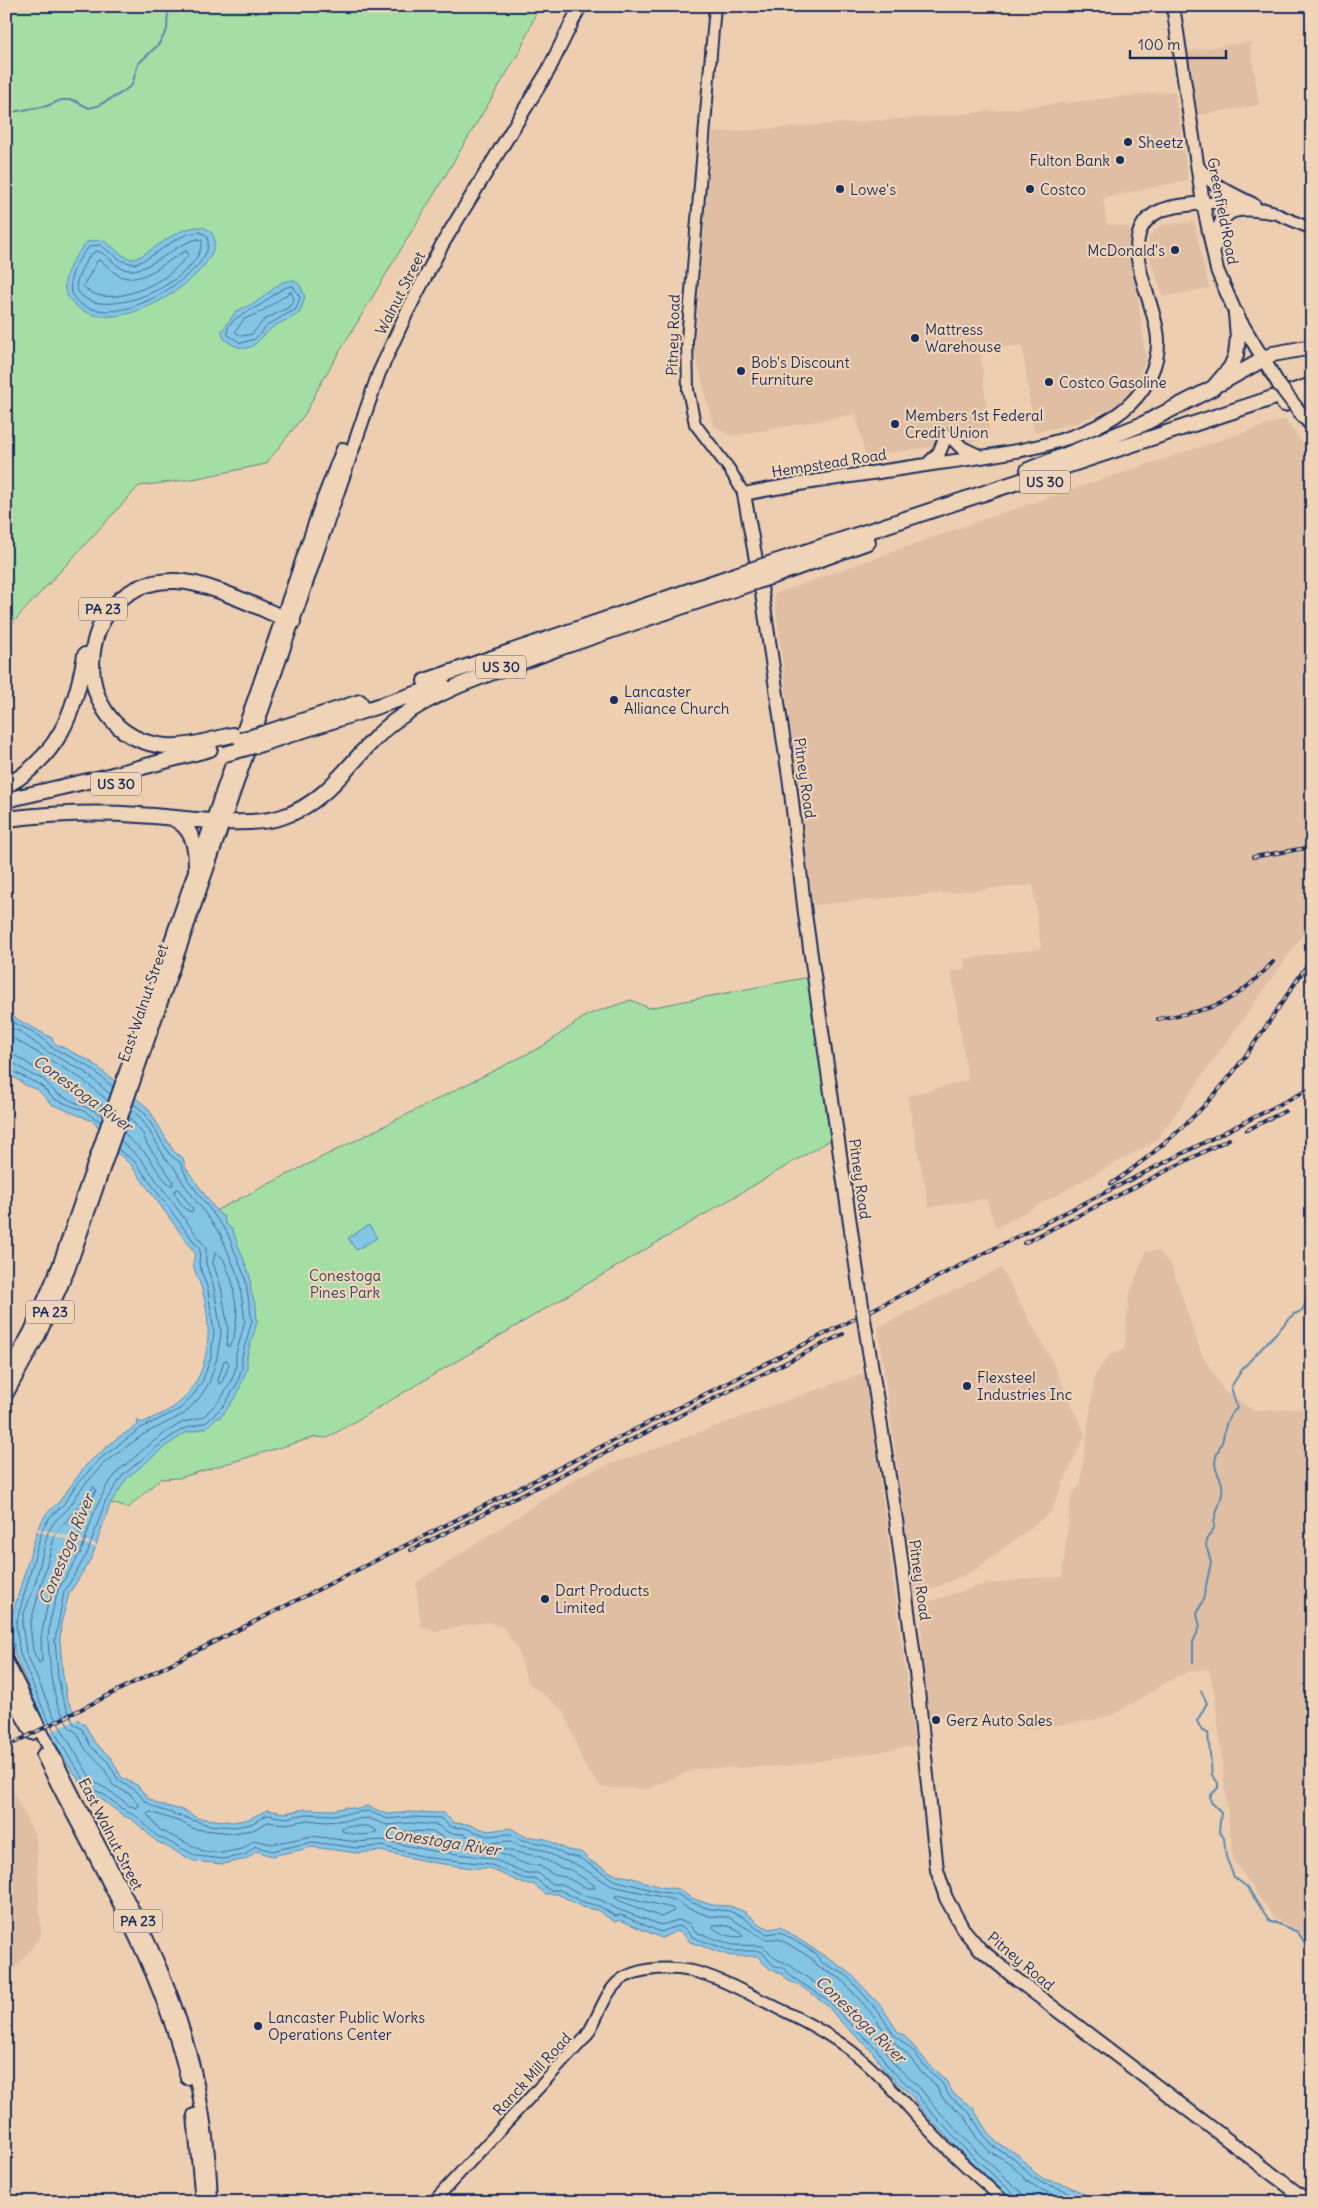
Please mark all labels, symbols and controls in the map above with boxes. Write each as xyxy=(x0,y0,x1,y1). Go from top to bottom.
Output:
scale bar xyxy=(1130,28,1227,60)
text: 100 m xyxy=(1138,35,1180,54)
place label: Sheetz xyxy=(1138,133,1183,152)
marker: Sheetz xyxy=(1122,136,1134,148)
place label: Fulton Bank xyxy=(1029,151,1110,170)
marker: Fulton Bank xyxy=(1114,154,1126,166)
street label: Greenfield Road xyxy=(1203,156,1243,266)
place label: Lowe's xyxy=(850,180,896,199)
place label: Costco xyxy=(1040,180,1086,199)
marker: Lowe's xyxy=(834,183,846,195)
marker: Costco xyxy=(1024,183,1036,195)
place label: McDonald's xyxy=(1087,241,1165,260)
marker: McDonald's xyxy=(1169,244,1181,256)
street label: Walnut Street xyxy=(371,248,429,338)
street label: Pitney Road xyxy=(662,294,684,376)
place label: Mattress Warehouse xyxy=(925,320,1001,356)
marker: Mattress Warehouse xyxy=(909,332,921,344)
place label: Bob's Discount Furniture xyxy=(751,353,849,389)
marker: Bob's Discount Furniture xyxy=(735,365,747,377)
place label: Costco Gasoline xyxy=(1059,373,1167,392)
marker: Costco Gasoline xyxy=(1043,376,1055,388)
place label: Members 1st Federal Credit Union xyxy=(905,406,1043,442)
marker: Members 1st Federal Credit Union xyxy=(889,418,901,430)
street label: Hempstead Road xyxy=(770,444,888,481)
road number: US 30 xyxy=(1020,471,1070,494)
road number: PA 23 xyxy=(79,598,127,620)
road number: US 30 xyxy=(476,656,526,679)
place label: Lancaster Alliance Church xyxy=(624,682,730,718)
marker: Lancaster Alliance Church xyxy=(608,694,620,706)
street label: Pitney Road xyxy=(790,736,820,820)
road number: US 30 xyxy=(91,772,141,796)
street label: East Walnut Street xyxy=(114,941,172,1065)
water label: Conestoga River xyxy=(30,1050,138,1137)
street label: Pitney Road xyxy=(845,1137,875,1221)
park label: Conestoga Pines Park xyxy=(309,1266,382,1302)
road number: PA 23 xyxy=(26,1300,74,1324)
place label: Flexsteel Industries Inc xyxy=(977,1368,1073,1404)
marker: Flexsteel Industries Inc xyxy=(961,1380,973,1392)
water label: Conestoga River xyxy=(34,1489,99,1607)
street label: Pitney Road xyxy=(905,1538,935,1622)
place label: Dart Products Limited xyxy=(555,1581,650,1617)
marker: Dart Products Limited xyxy=(539,1593,551,1605)
place label: Gerz Auto Sales xyxy=(946,1711,1053,1730)
marker: Gerz Auto Sales xyxy=(930,1714,942,1726)
street label: East Walnut Street xyxy=(74,1775,148,1893)
water label: Conestoga River xyxy=(382,1822,504,1860)
road number: PA 23 xyxy=(114,1910,162,1932)
street label: Pitney Road xyxy=(984,1928,1058,1995)
water label: Conestoga River xyxy=(812,1971,912,2069)
place label: Lancaster Public Works Operations Center xyxy=(268,2008,425,2044)
marker: Lancaster Public Works Operations Center xyxy=(252,2020,264,2032)
street label: Ranck Mill Road xyxy=(489,2028,575,2119)

